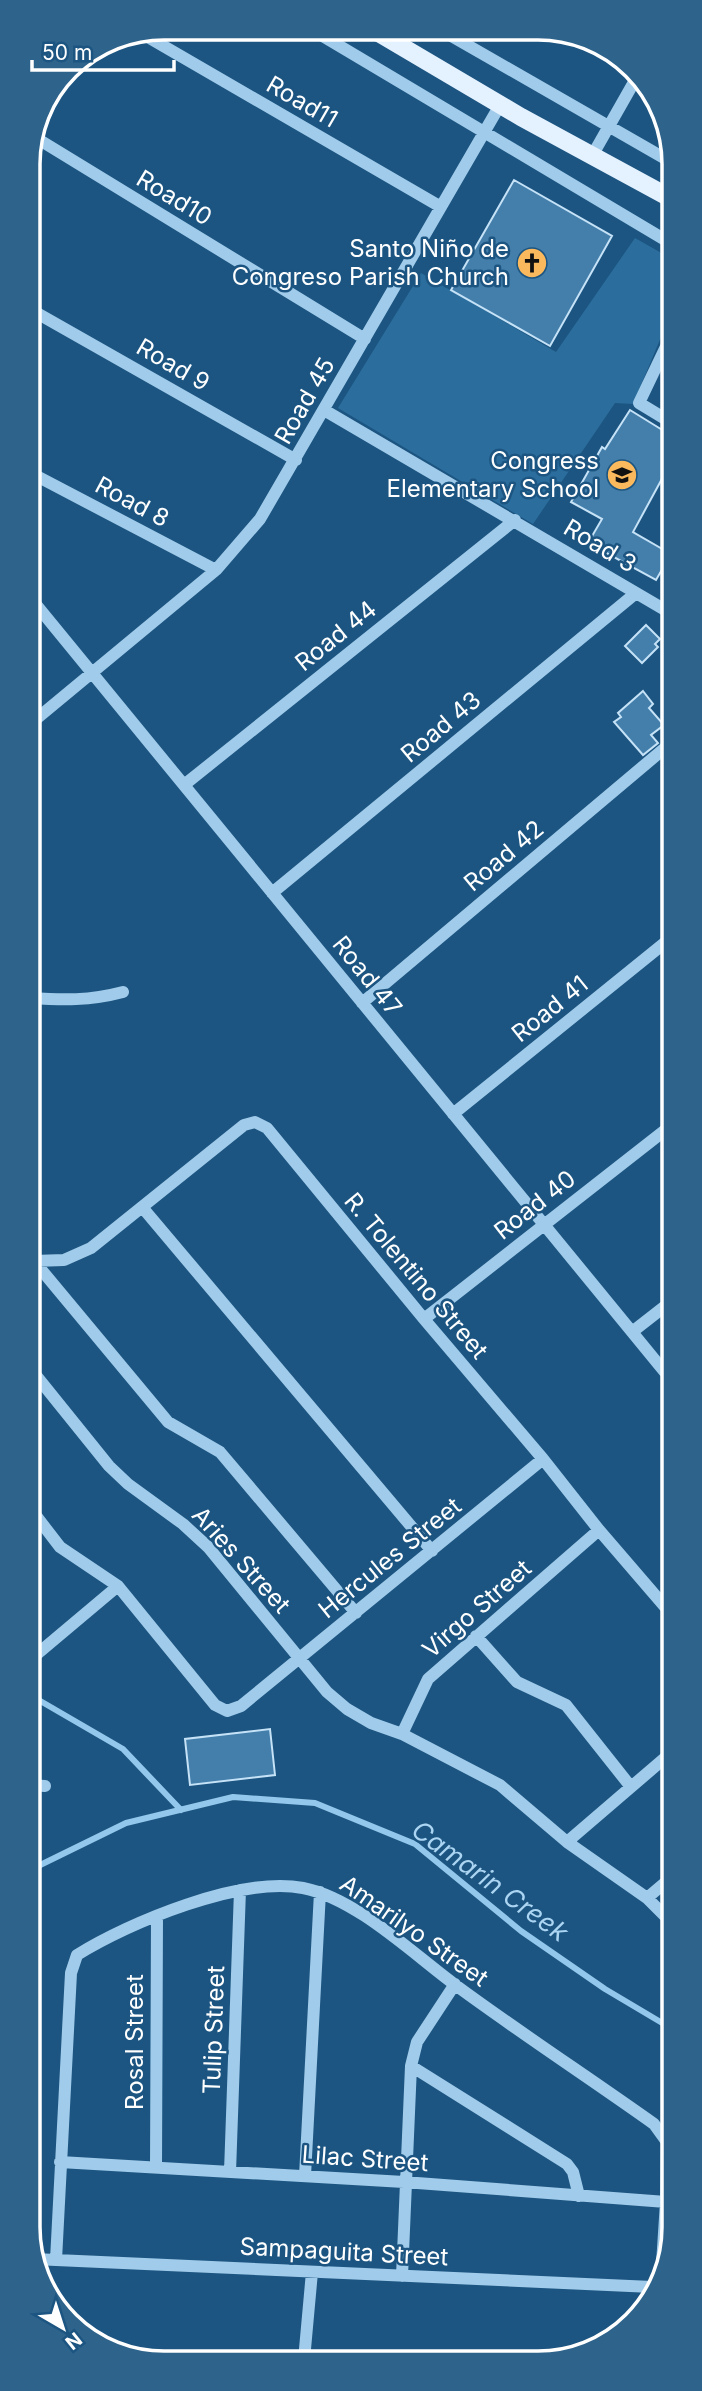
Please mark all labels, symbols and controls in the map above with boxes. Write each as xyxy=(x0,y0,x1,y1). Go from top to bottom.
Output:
scale bar xyxy=(32,28,173,72)
text: 50 m xyxy=(42,40,92,65)
street label: Road11 xyxy=(261,70,343,133)
street label: Road10 xyxy=(131,164,217,231)
place label: Santo Niño de Congreso Parish Church xyxy=(232,234,509,291)
church icon: Santo Niño de Congreso Parish Church xyxy=(515,246,549,280)
street label: Road 9 xyxy=(132,332,215,397)
street label: Road 45 xyxy=(268,352,341,449)
place label: Congress Elementary School xyxy=(387,446,599,503)
school or university icon: Congress Elementary School xyxy=(605,458,639,492)
street label: Road 8 xyxy=(90,470,174,533)
street label: Road 3 xyxy=(559,513,642,578)
street label: Road 44 xyxy=(289,594,382,677)
street label: Road 43 xyxy=(395,685,486,768)
street label: Road 42 xyxy=(458,814,549,897)
street label: Road 47 xyxy=(327,930,408,1021)
street label: Road 41 xyxy=(506,969,594,1048)
street label: Road 40 xyxy=(488,1164,581,1245)
street label: R. Tolentino Street xyxy=(338,1187,494,1365)
street label: Hercules Street xyxy=(312,1491,467,1624)
street label: Aries Street xyxy=(186,1501,297,1619)
street label: Virgo Street xyxy=(416,1553,537,1664)
water label: Camarin Creek xyxy=(406,1814,575,1948)
street label: Amarilyo Street xyxy=(335,1869,494,1992)
street label: Tulip Street xyxy=(197,1965,230,2095)
street label: Rosal Street xyxy=(120,1974,149,2110)
street label: Lilac Street xyxy=(301,2140,429,2177)
street label: Sampaguita Street xyxy=(239,2232,449,2271)
north arrow xyxy=(28,2293,98,2363)
text: N xyxy=(61,2327,86,2354)

